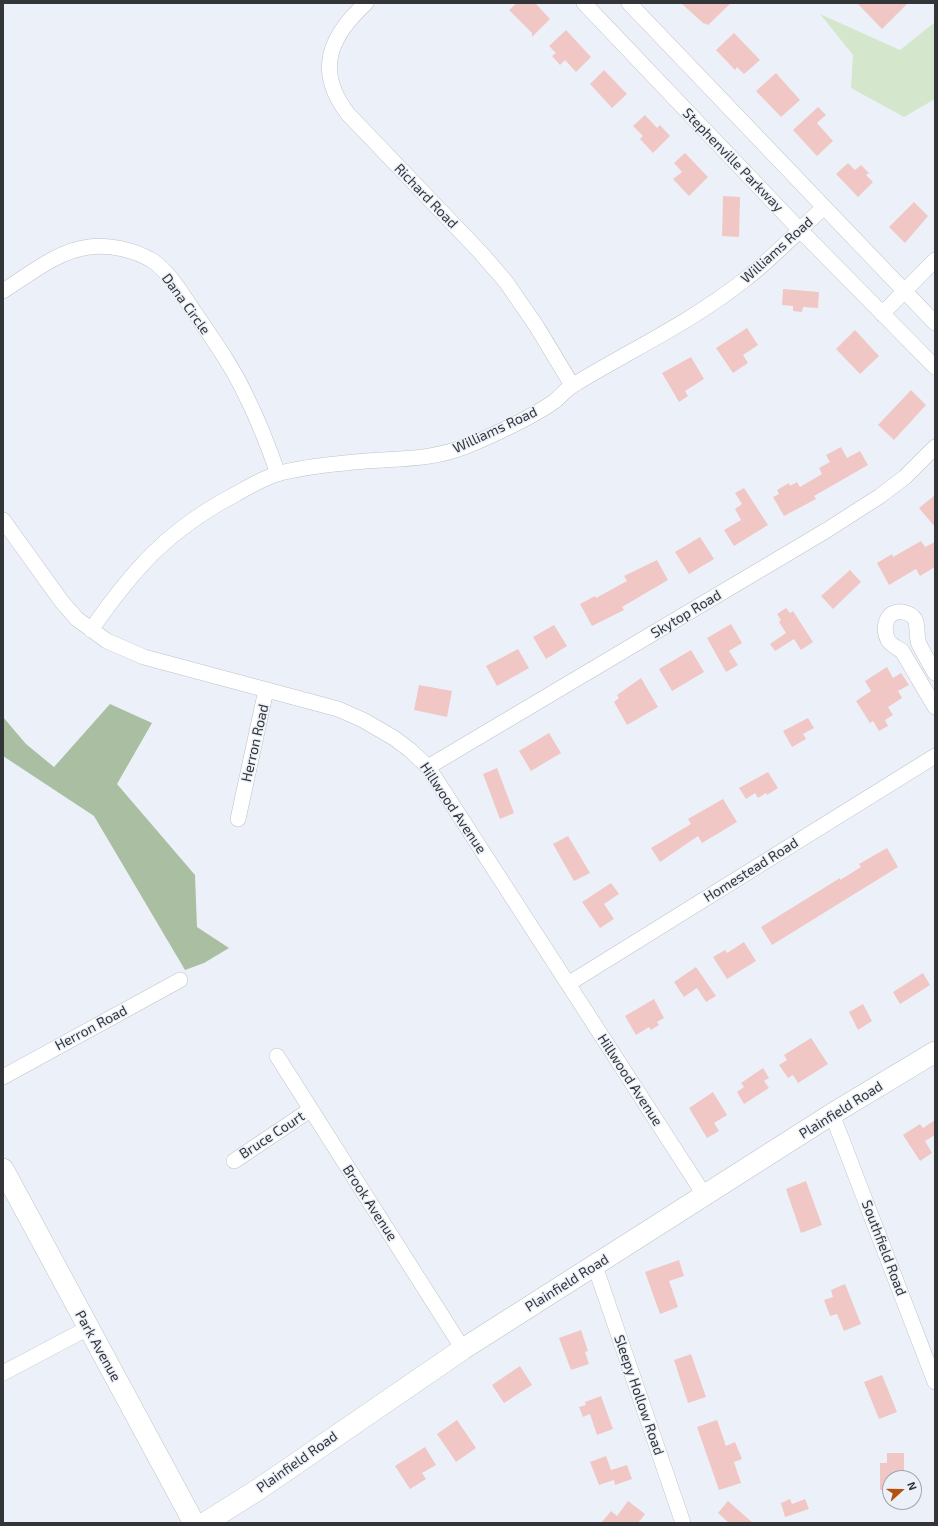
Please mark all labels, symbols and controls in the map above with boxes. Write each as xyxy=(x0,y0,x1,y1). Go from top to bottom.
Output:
street label: Stephenville Parkway xyxy=(679,105,787,215)
street label: Richard Road xyxy=(391,160,461,232)
street label: Williams Road xyxy=(738,213,816,287)
street label: Dana Circle xyxy=(158,270,214,338)
street label: Williams Road xyxy=(450,403,540,457)
street label: Skytop Road xyxy=(648,586,724,642)
street label: Herron Road xyxy=(238,702,272,784)
street label: Hillwood Avenue xyxy=(416,759,490,857)
street label: Homestead Road xyxy=(701,834,801,906)
street label: Herron Road xyxy=(52,1002,130,1054)
street label: Hillwood Avenue xyxy=(594,1031,666,1129)
street label: Plainfield Road xyxy=(796,1078,886,1142)
street label: Bruce Court xyxy=(236,1108,308,1162)
street label: Brook Avenue xyxy=(339,1162,401,1244)
street label: Southfield Road xyxy=(858,1198,910,1298)
street label: Plainfield Road xyxy=(522,1251,612,1315)
street label: Park Avenue xyxy=(72,1308,124,1384)
street label: Sleepy Hollow Road xyxy=(611,1333,667,1457)
street label: Plainfield Road xyxy=(253,1428,341,1496)
north arrow xyxy=(882,1470,922,1510)
text: N xyxy=(905,1480,920,1492)

